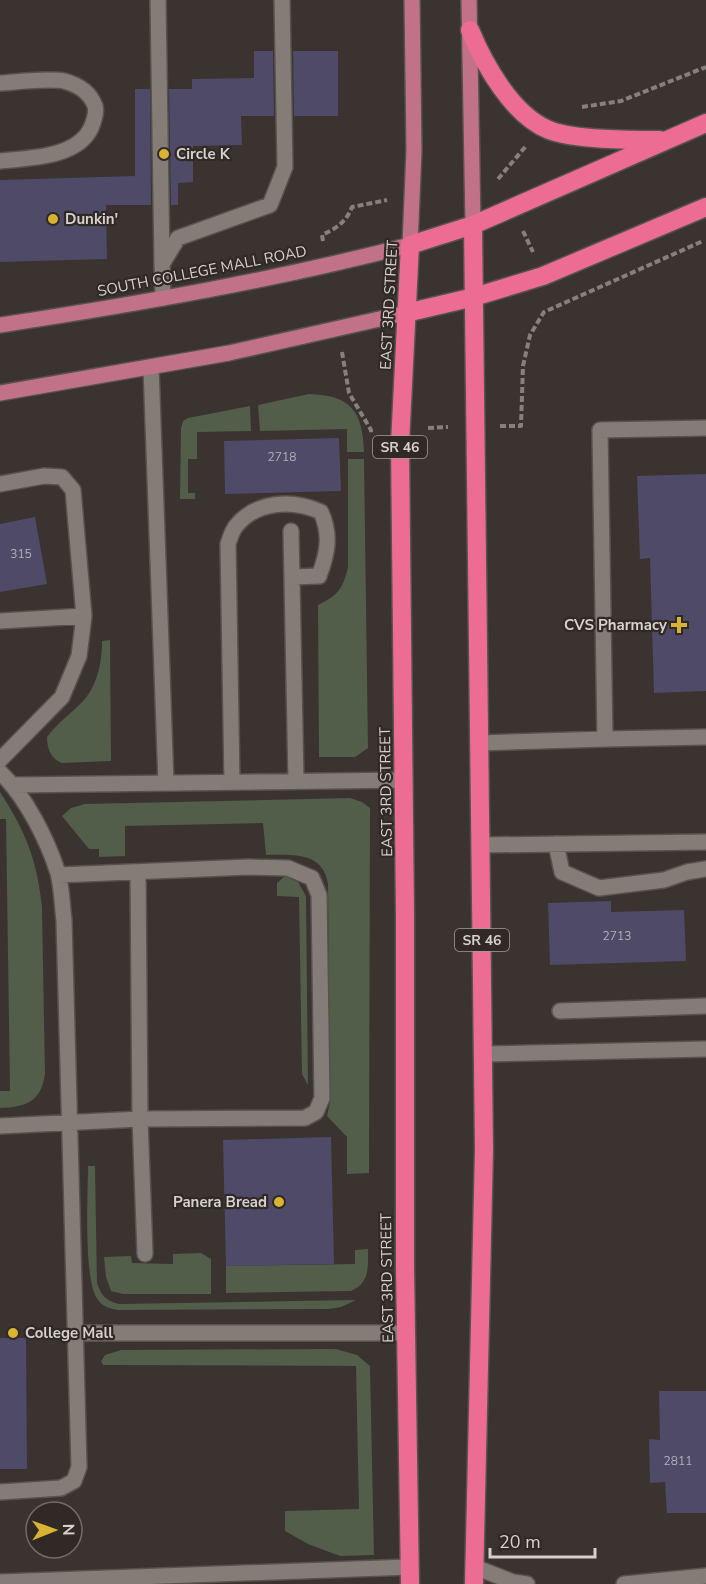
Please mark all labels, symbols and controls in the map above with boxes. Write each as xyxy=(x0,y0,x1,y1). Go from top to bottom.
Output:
place label: Circle K xyxy=(176,144,231,164)
marker: Circle K xyxy=(157,147,171,161)
place label: Dunkin' xyxy=(65,209,118,229)
marker: Dunkin' xyxy=(46,212,60,226)
street label: EAST 3RD STREET xyxy=(376,240,402,370)
street label: SOUTH COLLEGE MALL ROAD xyxy=(96,241,308,301)
road number: SR 46 xyxy=(373,436,427,458)
house number: 2718 xyxy=(268,449,296,465)
house number: 315 xyxy=(10,546,32,562)
place label: CVS Pharmacy xyxy=(564,615,667,635)
marker: CVS Pharmacy xyxy=(672,618,686,632)
street label: EAST 3RD STREET xyxy=(375,727,397,857)
house number: 2713 xyxy=(603,928,631,944)
road number: SR 46 xyxy=(455,929,509,951)
place label: Panera Bread xyxy=(173,1192,267,1212)
marker: Panera Bread xyxy=(272,1195,286,1209)
street label: EAST 3RD STREET xyxy=(376,1213,398,1343)
place label: College Mall xyxy=(25,1323,113,1343)
marker: College Mall xyxy=(6,1326,20,1340)
house number: 2811 xyxy=(664,1453,692,1469)
north arrow xyxy=(24,1500,84,1560)
scale bar xyxy=(490,1521,595,1559)
text: N xyxy=(57,1524,79,1536)
text: 20 m xyxy=(499,1530,541,1554)

